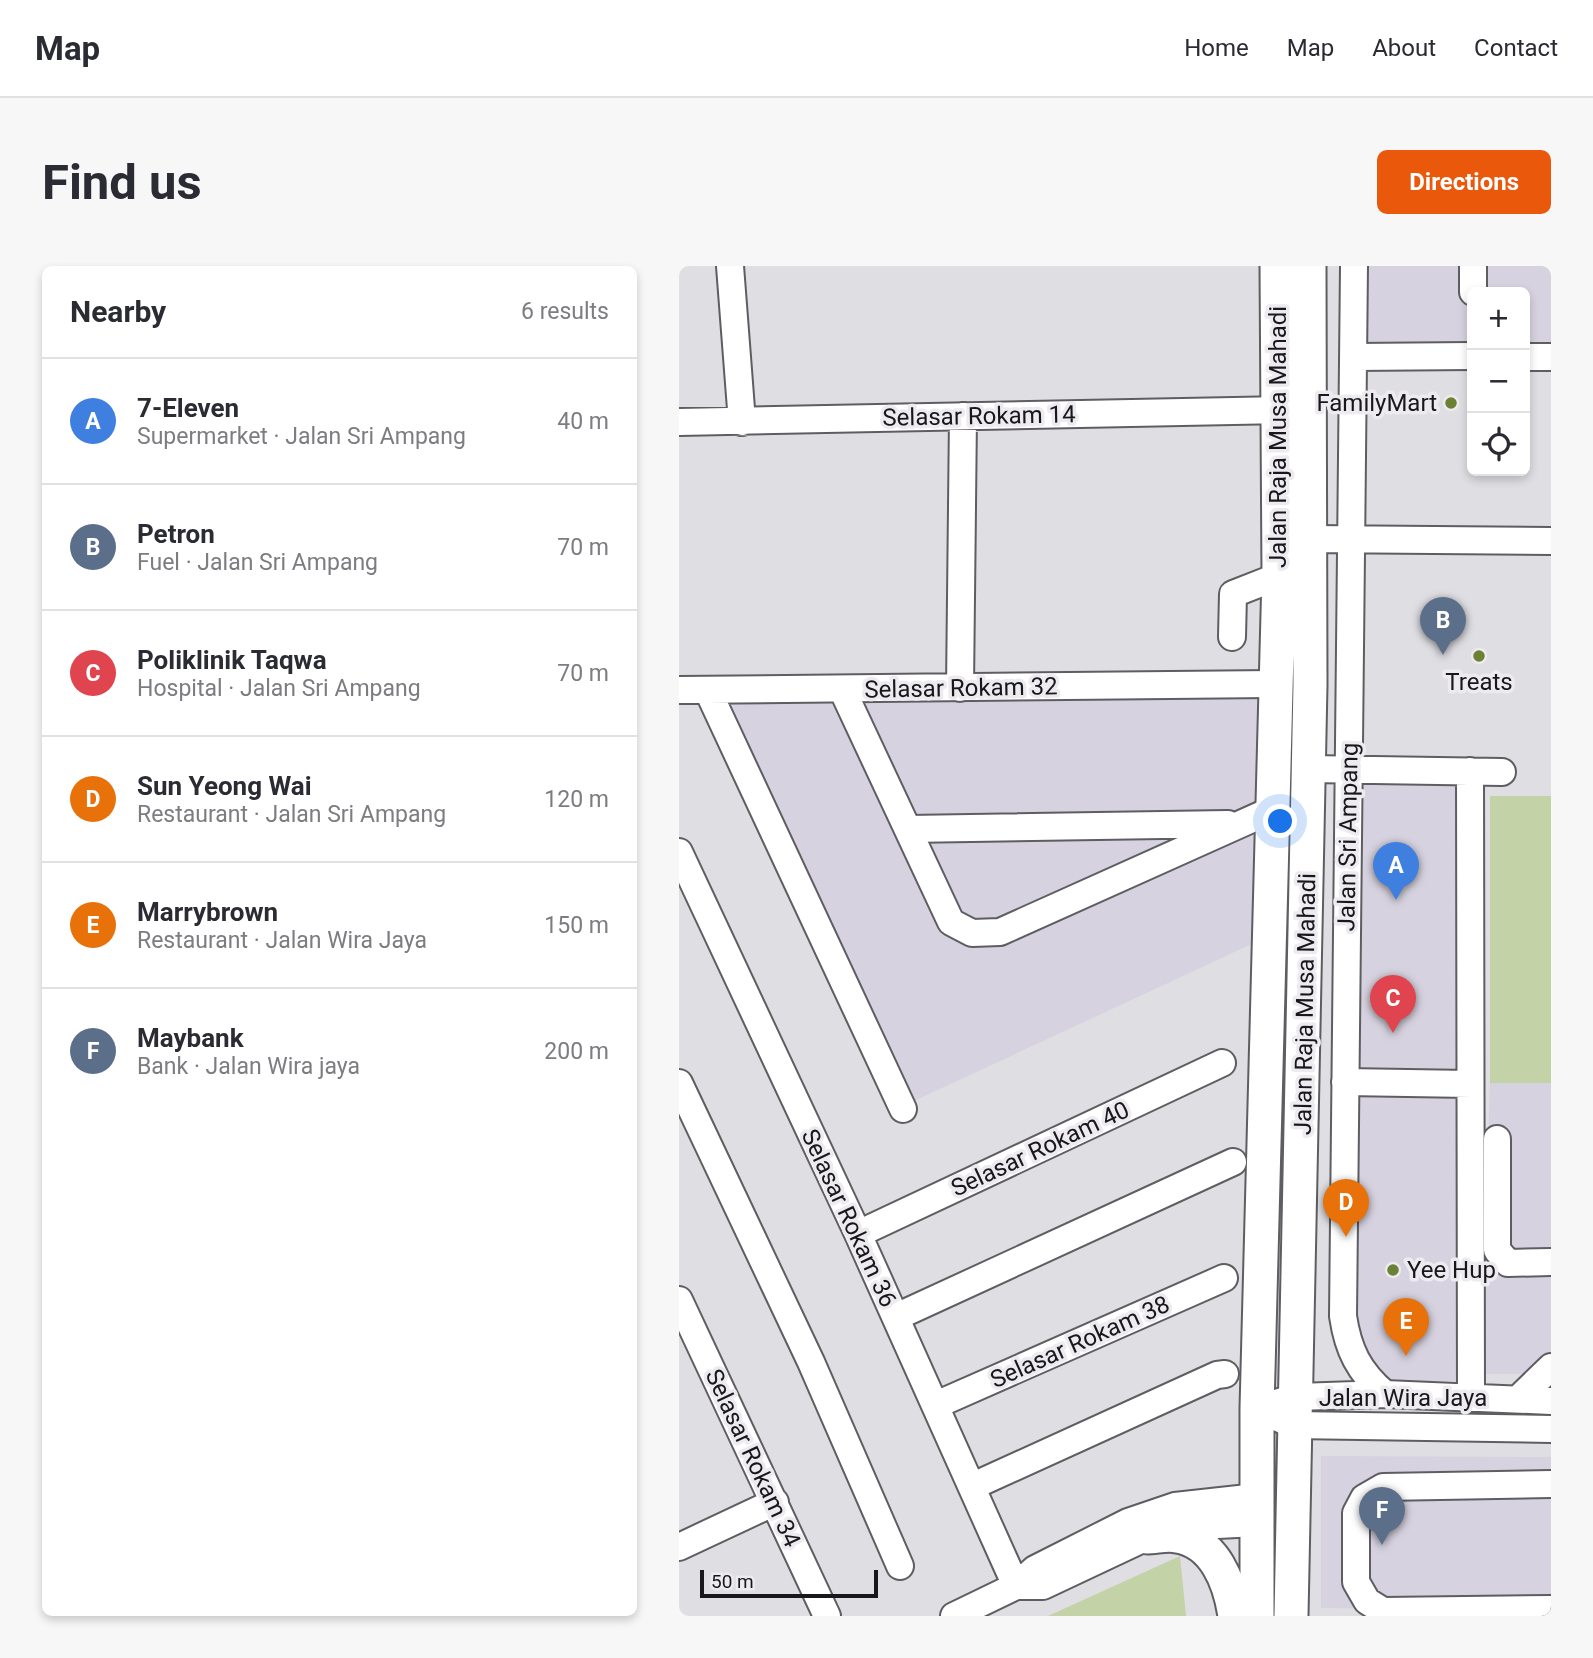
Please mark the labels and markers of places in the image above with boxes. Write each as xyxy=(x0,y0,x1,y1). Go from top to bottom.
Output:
place label: FamilyMart xyxy=(1316,389,1437,417)
marker: FamilyMart xyxy=(1443,395,1459,411)
pin: B xyxy=(1420,597,1466,655)
marker: Treats xyxy=(1471,648,1487,664)
place label: Treats xyxy=(1445,668,1513,696)
pin: A xyxy=(1373,842,1419,900)
pin: C xyxy=(1370,975,1416,1033)
pin: D xyxy=(1323,1179,1369,1237)
place label: Yee Hup xyxy=(1407,1256,1496,1284)
marker: Yee Hup xyxy=(1385,1262,1401,1278)
pin: E xyxy=(1383,1298,1429,1356)
pin: F xyxy=(1359,1487,1405,1545)

